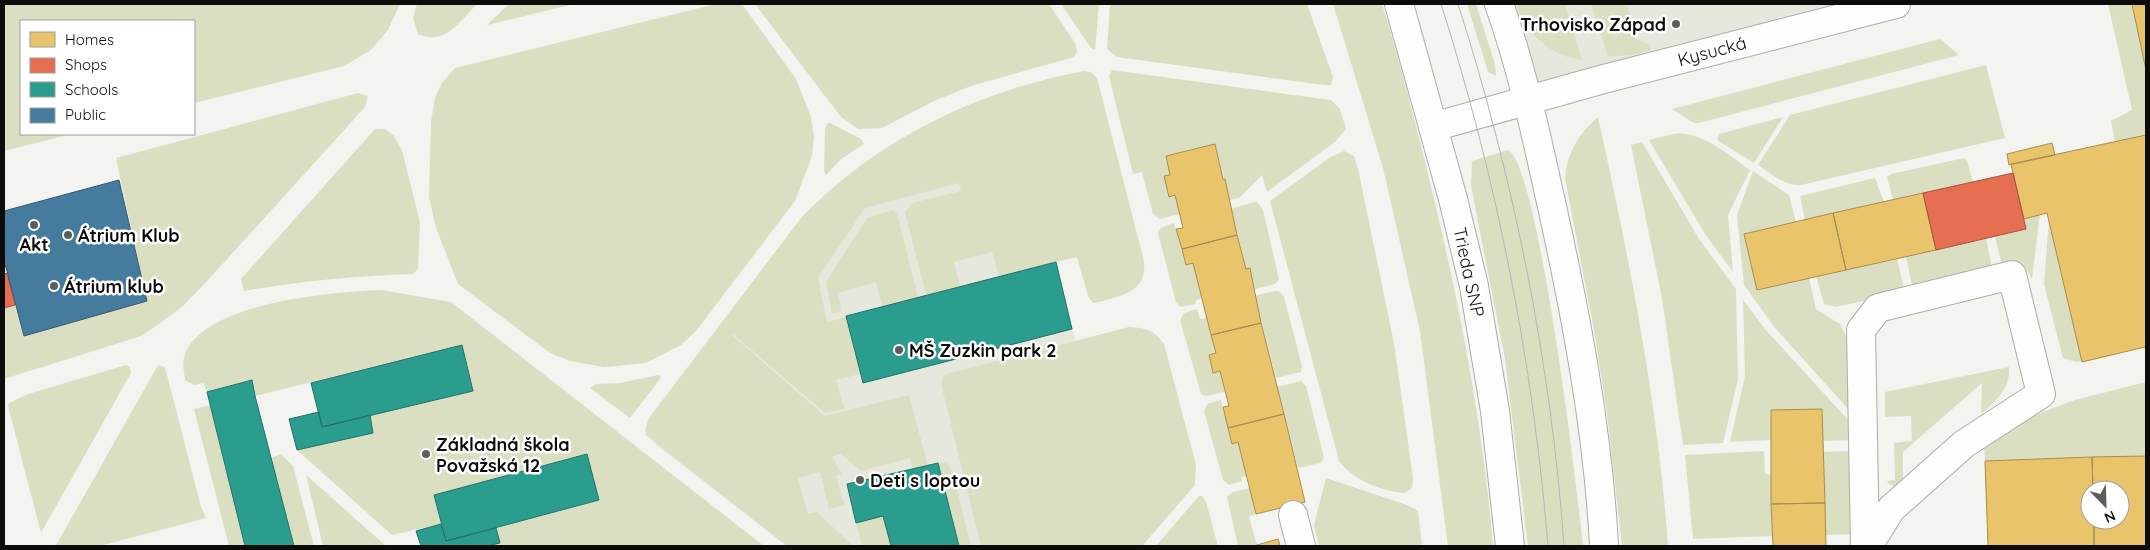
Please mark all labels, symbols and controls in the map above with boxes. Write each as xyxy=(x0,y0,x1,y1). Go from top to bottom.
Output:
place label: Trhovisko Západ xyxy=(1520,13,1666,36)
marker: Trhovisko Západ xyxy=(1670,18,1682,30)
legend xyxy=(20,20,195,135)
text: Homes xyxy=(65,30,114,49)
street label: Kysucká xyxy=(1675,31,1749,71)
text: Shops xyxy=(65,55,107,74)
text: Schools xyxy=(65,80,118,99)
text: Public xyxy=(65,105,106,124)
marker: Akt xyxy=(28,219,40,231)
place label: Átrium Klub xyxy=(78,224,180,247)
street label: Trieda SNP xyxy=(1448,225,1490,319)
marker: Átrium Klub xyxy=(62,229,74,241)
place label: Akt xyxy=(19,233,49,256)
place label: Átrium klub xyxy=(64,275,164,298)
marker: Átrium klub xyxy=(48,280,60,292)
place label: MŠ Zuzkin park 2 xyxy=(909,339,1057,362)
marker: MŠ Zuzkin park 2 xyxy=(893,344,905,356)
place label: Základná škola Považská 12 xyxy=(436,433,570,477)
marker: Základná škola Považská 12 xyxy=(420,448,432,460)
place label: Deti s loptou xyxy=(870,469,980,492)
marker: Deti s loptou xyxy=(854,474,866,486)
north arrow xyxy=(2080,480,2130,530)
text: N xyxy=(2102,507,2118,527)

